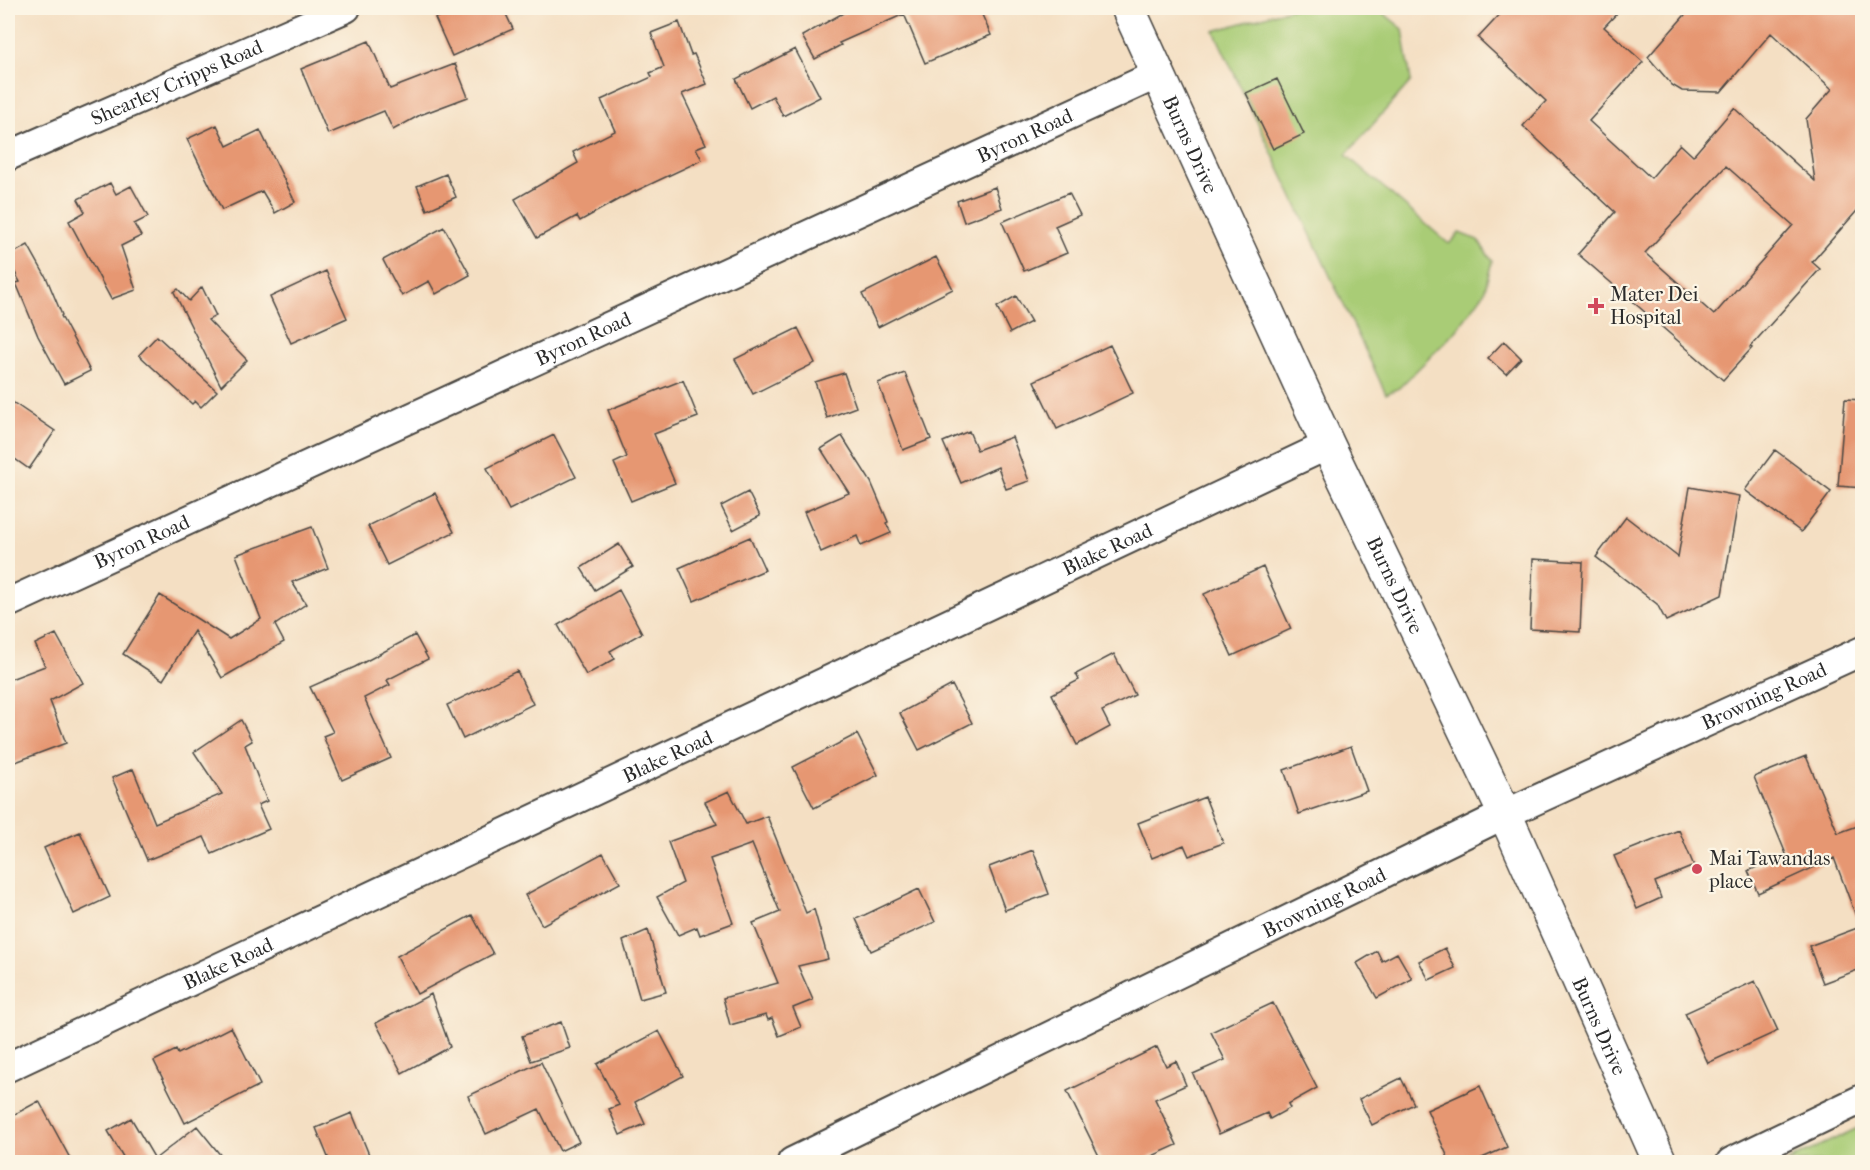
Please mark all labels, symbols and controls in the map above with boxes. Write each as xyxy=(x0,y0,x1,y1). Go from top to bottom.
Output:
street label: Shearley Cripps Road xyxy=(88,35,267,130)
street label: Burns Drive xyxy=(1158,92,1222,197)
street label: Byron Road xyxy=(973,103,1077,168)
place label: Mater Dei Hospital xyxy=(1610,283,1699,329)
marker: Mater Dei Hospital xyxy=(1587,297,1605,315)
street label: Byron Road xyxy=(532,307,636,371)
street label: Byron Road xyxy=(90,510,194,574)
street label: Blake Road xyxy=(1059,518,1157,581)
street label: Burns Drive xyxy=(1362,533,1428,638)
street label: Browning Road xyxy=(1698,657,1831,735)
street label: Blake Road xyxy=(619,725,717,788)
place label: Mai Tawandas place xyxy=(1708,847,1830,893)
street label: Browning Road xyxy=(1259,862,1391,943)
marker: Mai Tawandas place xyxy=(1690,862,1704,876)
street label: Blake Road xyxy=(179,932,278,995)
street label: Burns Drive xyxy=(1567,974,1631,1079)

